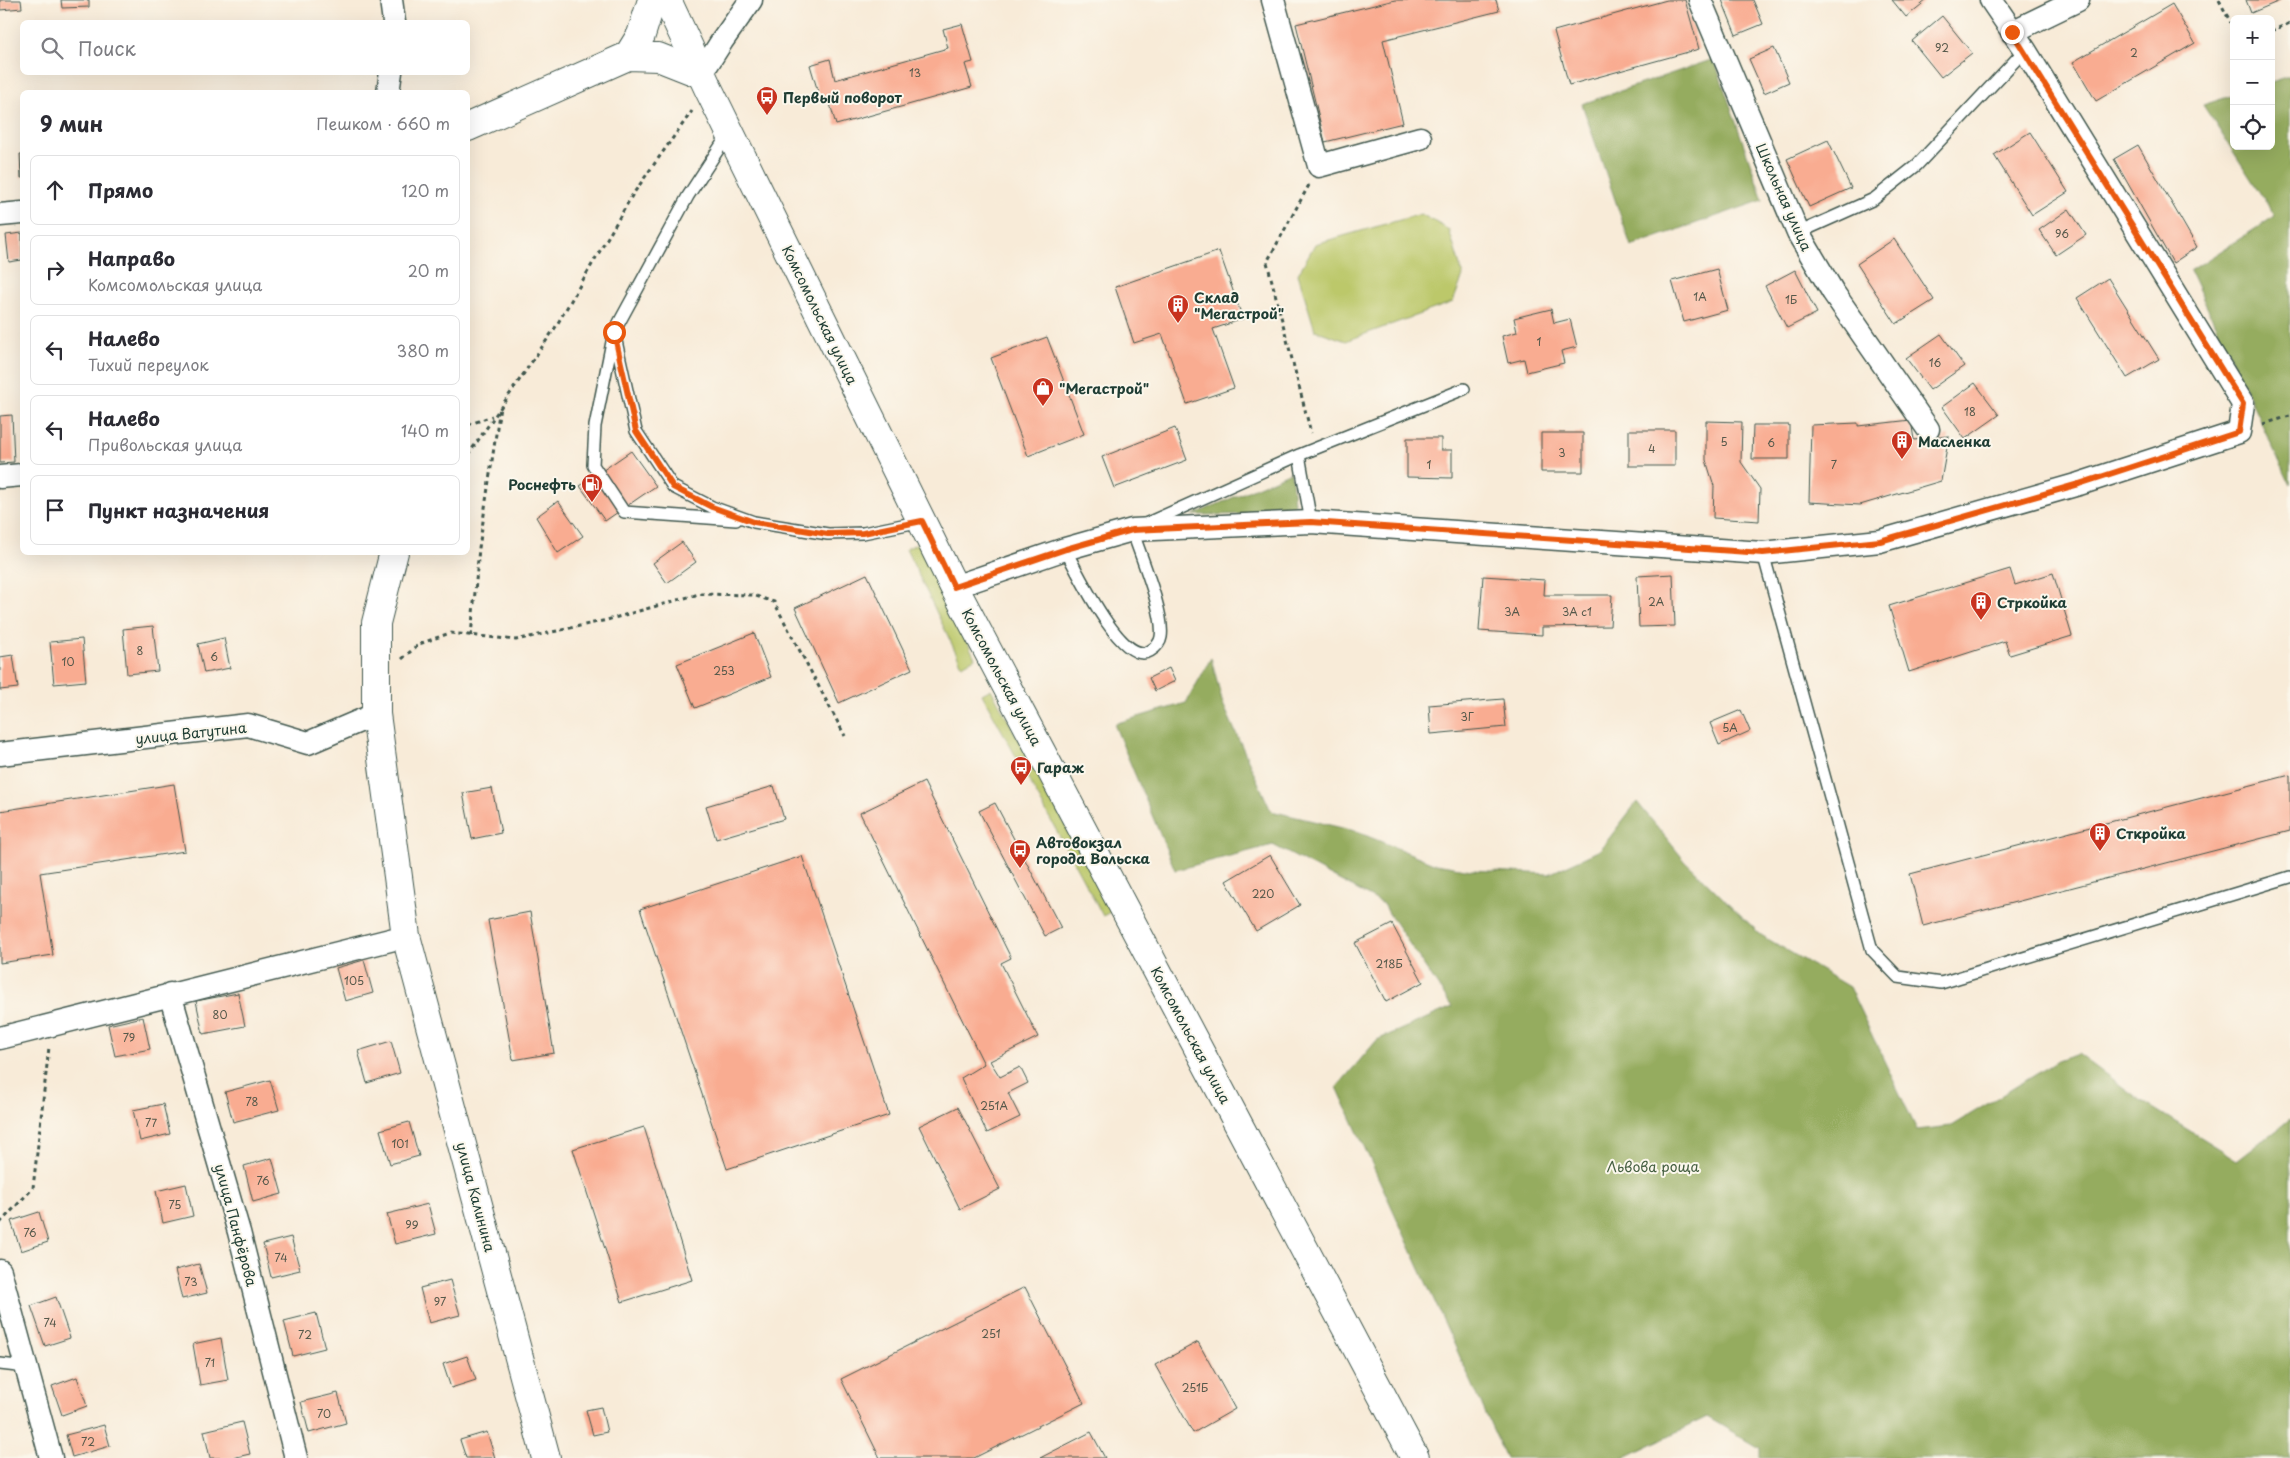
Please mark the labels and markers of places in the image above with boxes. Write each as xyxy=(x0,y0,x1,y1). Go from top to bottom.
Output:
bus stop icon: Первый поворот xyxy=(755,85,779,116)
place label: Первый поворот xyxy=(783,87,903,108)
place label: Склад "Мегастрой" xyxy=(1194,287,1284,324)
building icon: Склад "Мегастрой" xyxy=(1166,293,1190,324)
shop icon: "Мегастрой" xyxy=(1031,376,1055,407)
place label: "Мегастрой" xyxy=(1059,378,1149,399)
building icon: Масленка xyxy=(1890,429,1914,460)
place label: Масленка xyxy=(1918,431,1992,452)
fuel station icon: Роснефть xyxy=(580,472,604,503)
place label: Роснефть xyxy=(508,474,576,495)
building icon: Стркойка xyxy=(1969,590,1993,621)
place label: Стркойка xyxy=(1997,592,2068,613)
bus stop icon: Гараж xyxy=(1009,755,1033,786)
place label: Гараж xyxy=(1037,757,1084,778)
building icon: Сткройка xyxy=(2088,821,2112,852)
place label: Сткройка xyxy=(2116,823,2187,844)
place label: Автовокзал города Вольска xyxy=(1036,832,1151,869)
bus stop icon: Автовокзал города Вольска xyxy=(1008,838,1032,869)

